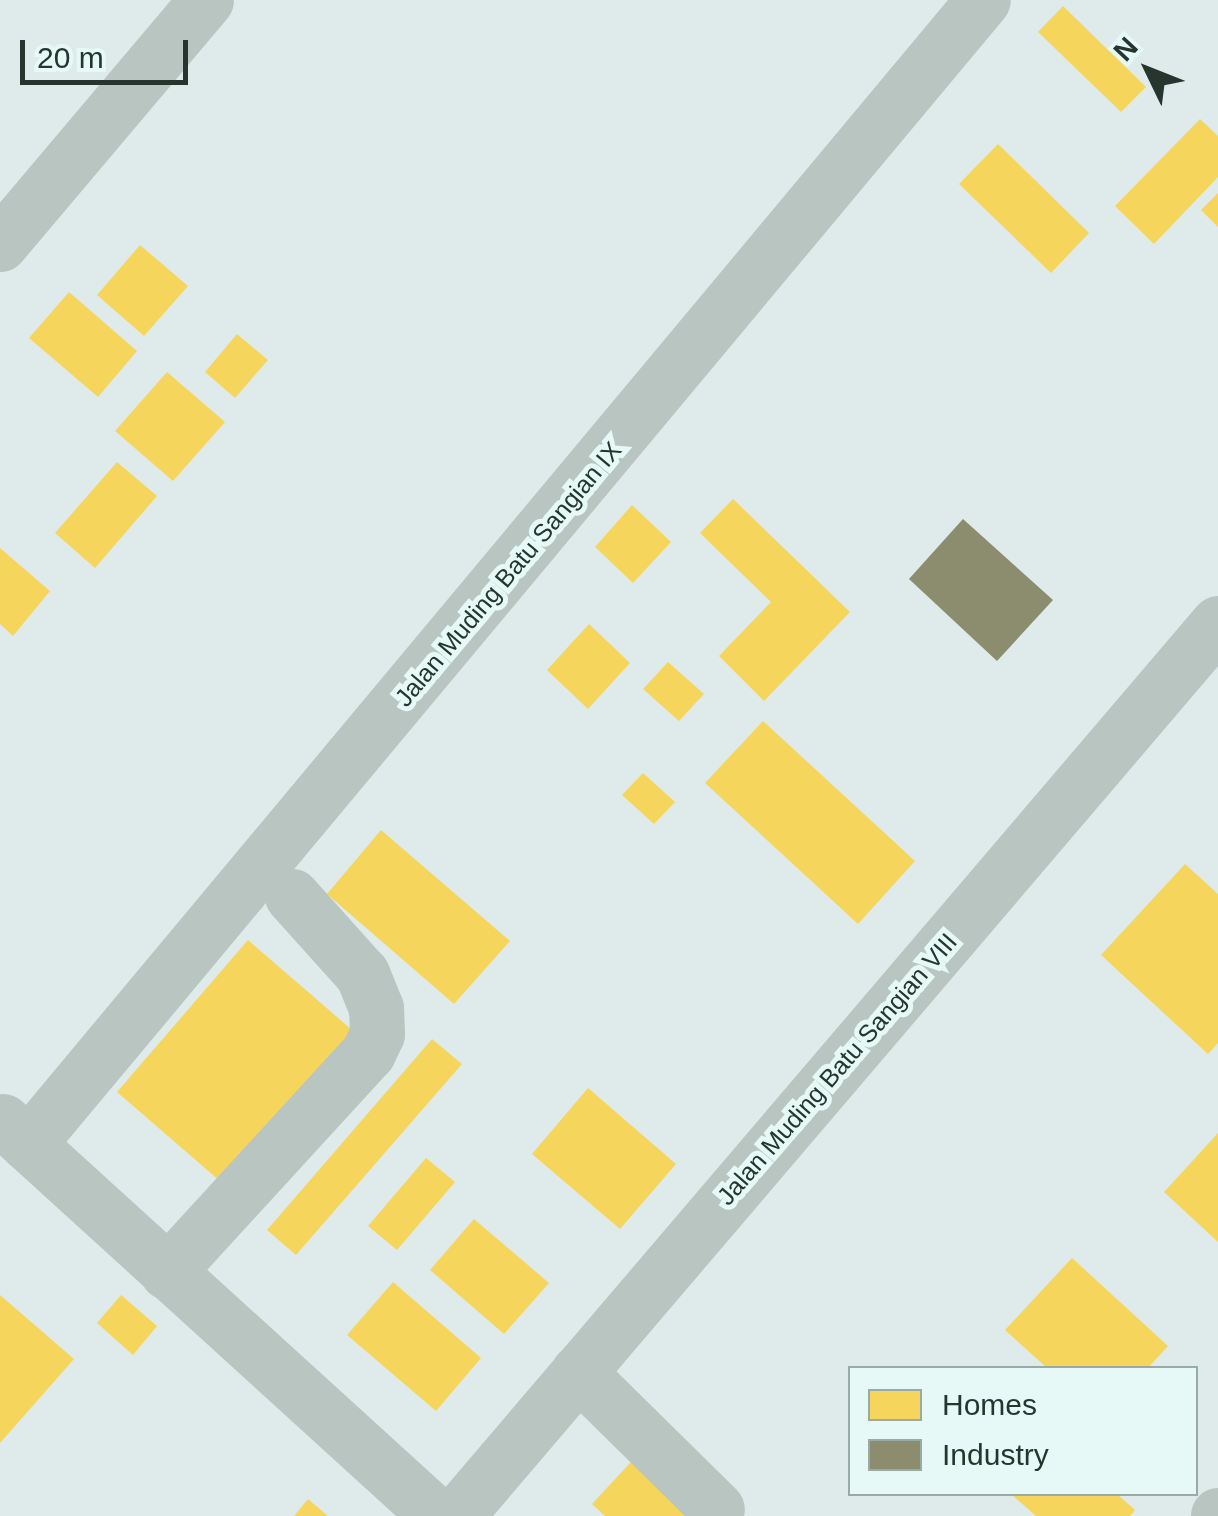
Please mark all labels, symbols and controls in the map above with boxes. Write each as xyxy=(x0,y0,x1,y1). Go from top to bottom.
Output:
scale bar xyxy=(25,20,192,82)
north arrow xyxy=(1098,20,1198,120)
text: N xyxy=(1107,31,1144,67)
text: 20 m xyxy=(37,41,104,74)
street label: Jalan Muding Batu Sangian IX xyxy=(388,436,628,712)
street label: Jalan Muding Batu Sangian VIII xyxy=(711,927,963,1211)
legend xyxy=(848,1366,1198,1496)
text: Homes xyxy=(942,1388,1037,1421)
text: Industry xyxy=(942,1438,1049,1471)

